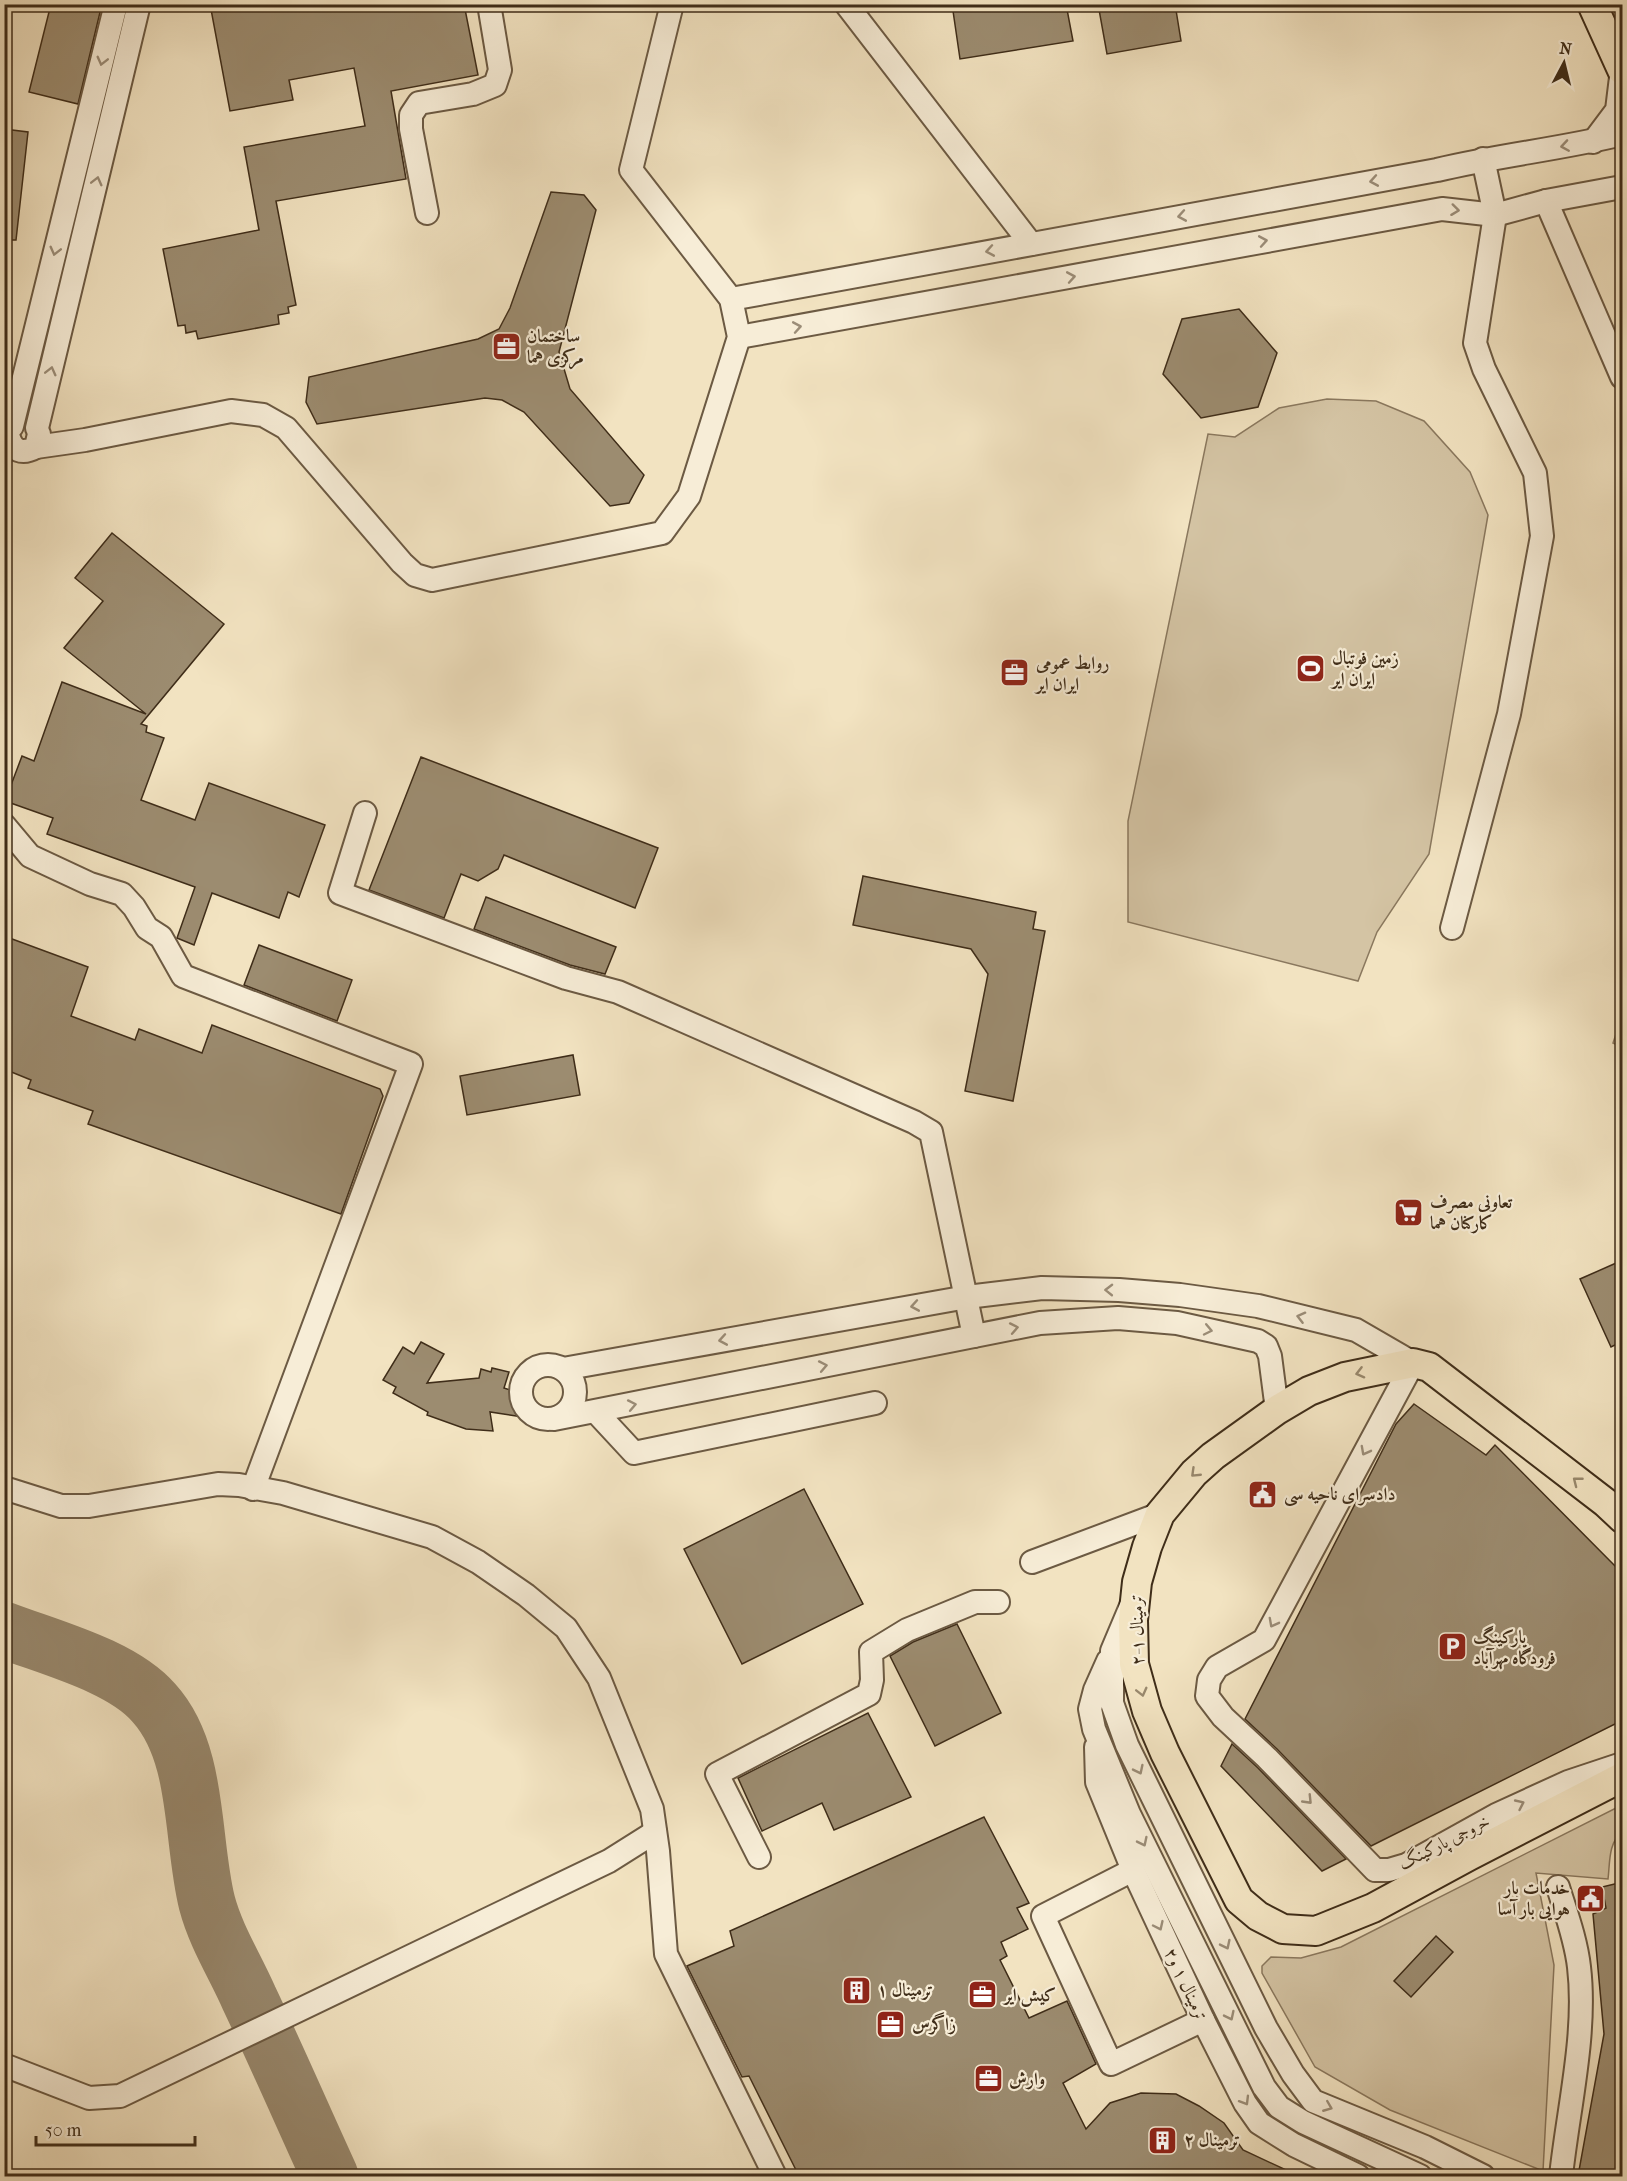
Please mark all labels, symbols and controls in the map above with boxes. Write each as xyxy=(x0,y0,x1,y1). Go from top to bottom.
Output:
north arrow xyxy=(1534,33,1594,93)
text: N xyxy=(1559,38,1574,59)
one-way arrow xyxy=(97,56,110,66)
one-way arrow xyxy=(1561,139,1571,152)
one-way arrow xyxy=(1369,174,1379,187)
one-way arrow xyxy=(89,177,102,187)
one-way arrow xyxy=(1450,204,1459,216)
one-way arrow xyxy=(1177,210,1186,222)
one-way arrow xyxy=(1258,236,1267,248)
one-way arrow xyxy=(50,245,63,255)
one-way arrow xyxy=(985,245,995,257)
one-way arrow xyxy=(1066,271,1076,284)
one-way arrow xyxy=(791,321,801,334)
place label: ساختمان مرکزی هما xyxy=(527,326,584,370)
office icon: ساختمان مرکزی هما xyxy=(490,330,522,362)
one-way arrow xyxy=(44,366,57,376)
place label: زمین فوتبال ایران ایر xyxy=(1330,648,1399,690)
sports icon: زمین فوتبال ایران ایر xyxy=(1295,652,1327,684)
place label: روابط عمومی ایران ایر xyxy=(1034,653,1110,695)
office icon: روابط عمومی ایران ایر xyxy=(999,657,1031,689)
place label: تعاونی مصرف کارکنان هما xyxy=(1430,1192,1513,1234)
supermarket icon: تعاونی مصرف کارکنان هما xyxy=(1393,1196,1425,1228)
one-way arrow xyxy=(1104,1283,1113,1296)
one-way arrow xyxy=(910,1299,920,1312)
one-way arrow xyxy=(1297,1311,1307,1324)
one-way arrow xyxy=(1009,1322,1019,1335)
one-way arrow xyxy=(1202,1323,1212,1336)
one-way arrow xyxy=(718,1334,728,1346)
one-way arrow xyxy=(818,1360,828,1373)
one-way arrow xyxy=(1355,1366,1365,1379)
one-way arrow xyxy=(626,1399,636,1412)
one-way arrow xyxy=(1361,1445,1372,1456)
one-way arrow xyxy=(1191,1466,1202,1477)
public building icon: دادسرای ناحیه سی xyxy=(1247,1478,1279,1510)
one-way arrow xyxy=(1573,1478,1584,1489)
place label: دادسرای ناحیه سی xyxy=(1284,1484,1396,1507)
street label: ترمینال ۱-۲ xyxy=(1126,1594,1149,1666)
one-way arrow xyxy=(1269,1617,1280,1628)
place label: پارکینگ فرودگاه مهرآباد xyxy=(1473,1625,1556,1670)
parking icon: پارکینگ فرودگاه مهرآباد xyxy=(1436,1631,1468,1663)
one-way arrow xyxy=(1134,1687,1147,1697)
one-way arrow xyxy=(1132,1764,1144,1775)
one-way arrow xyxy=(1301,1793,1312,1804)
one-way arrow xyxy=(1514,1800,1525,1812)
street label: خروجی پارکینگ xyxy=(1394,1809,1494,1876)
one-way arrow xyxy=(1136,1835,1147,1846)
place label: خدمات بار هوایی بار آسا xyxy=(1498,1878,1570,1921)
public building icon: خدمات بار هوایی بار آسا xyxy=(1575,1882,1607,1914)
one-way arrow xyxy=(1152,1920,1164,1931)
one-way arrow xyxy=(1218,1939,1230,1950)
street label: ترمینال ۱ و۲ xyxy=(1160,1945,1211,2024)
building icon: ترمینال ۱ xyxy=(840,1974,872,2006)
office icon: کیش ایر xyxy=(967,1979,999,2011)
place label: ترمینال ۱ xyxy=(877,1980,933,2001)
place label: کیش ایر xyxy=(1002,1985,1056,2007)
office icon: زاگرس xyxy=(875,2008,907,2040)
one-way arrow xyxy=(1222,2010,1234,2021)
place label: زاگرس xyxy=(912,2012,956,2035)
office icon: وارش xyxy=(972,2063,1004,2095)
place label: وارش xyxy=(1009,2069,1045,2090)
one-way arrow xyxy=(1238,2095,1249,2105)
one-way arrow xyxy=(1322,2100,1333,2112)
scale bar xyxy=(36,2109,195,2147)
text: 50 m xyxy=(45,2120,82,2141)
building icon: ترمینال ۲ xyxy=(1147,2124,1179,2156)
place label: ترمینال ۲ xyxy=(1184,2130,1240,2151)

